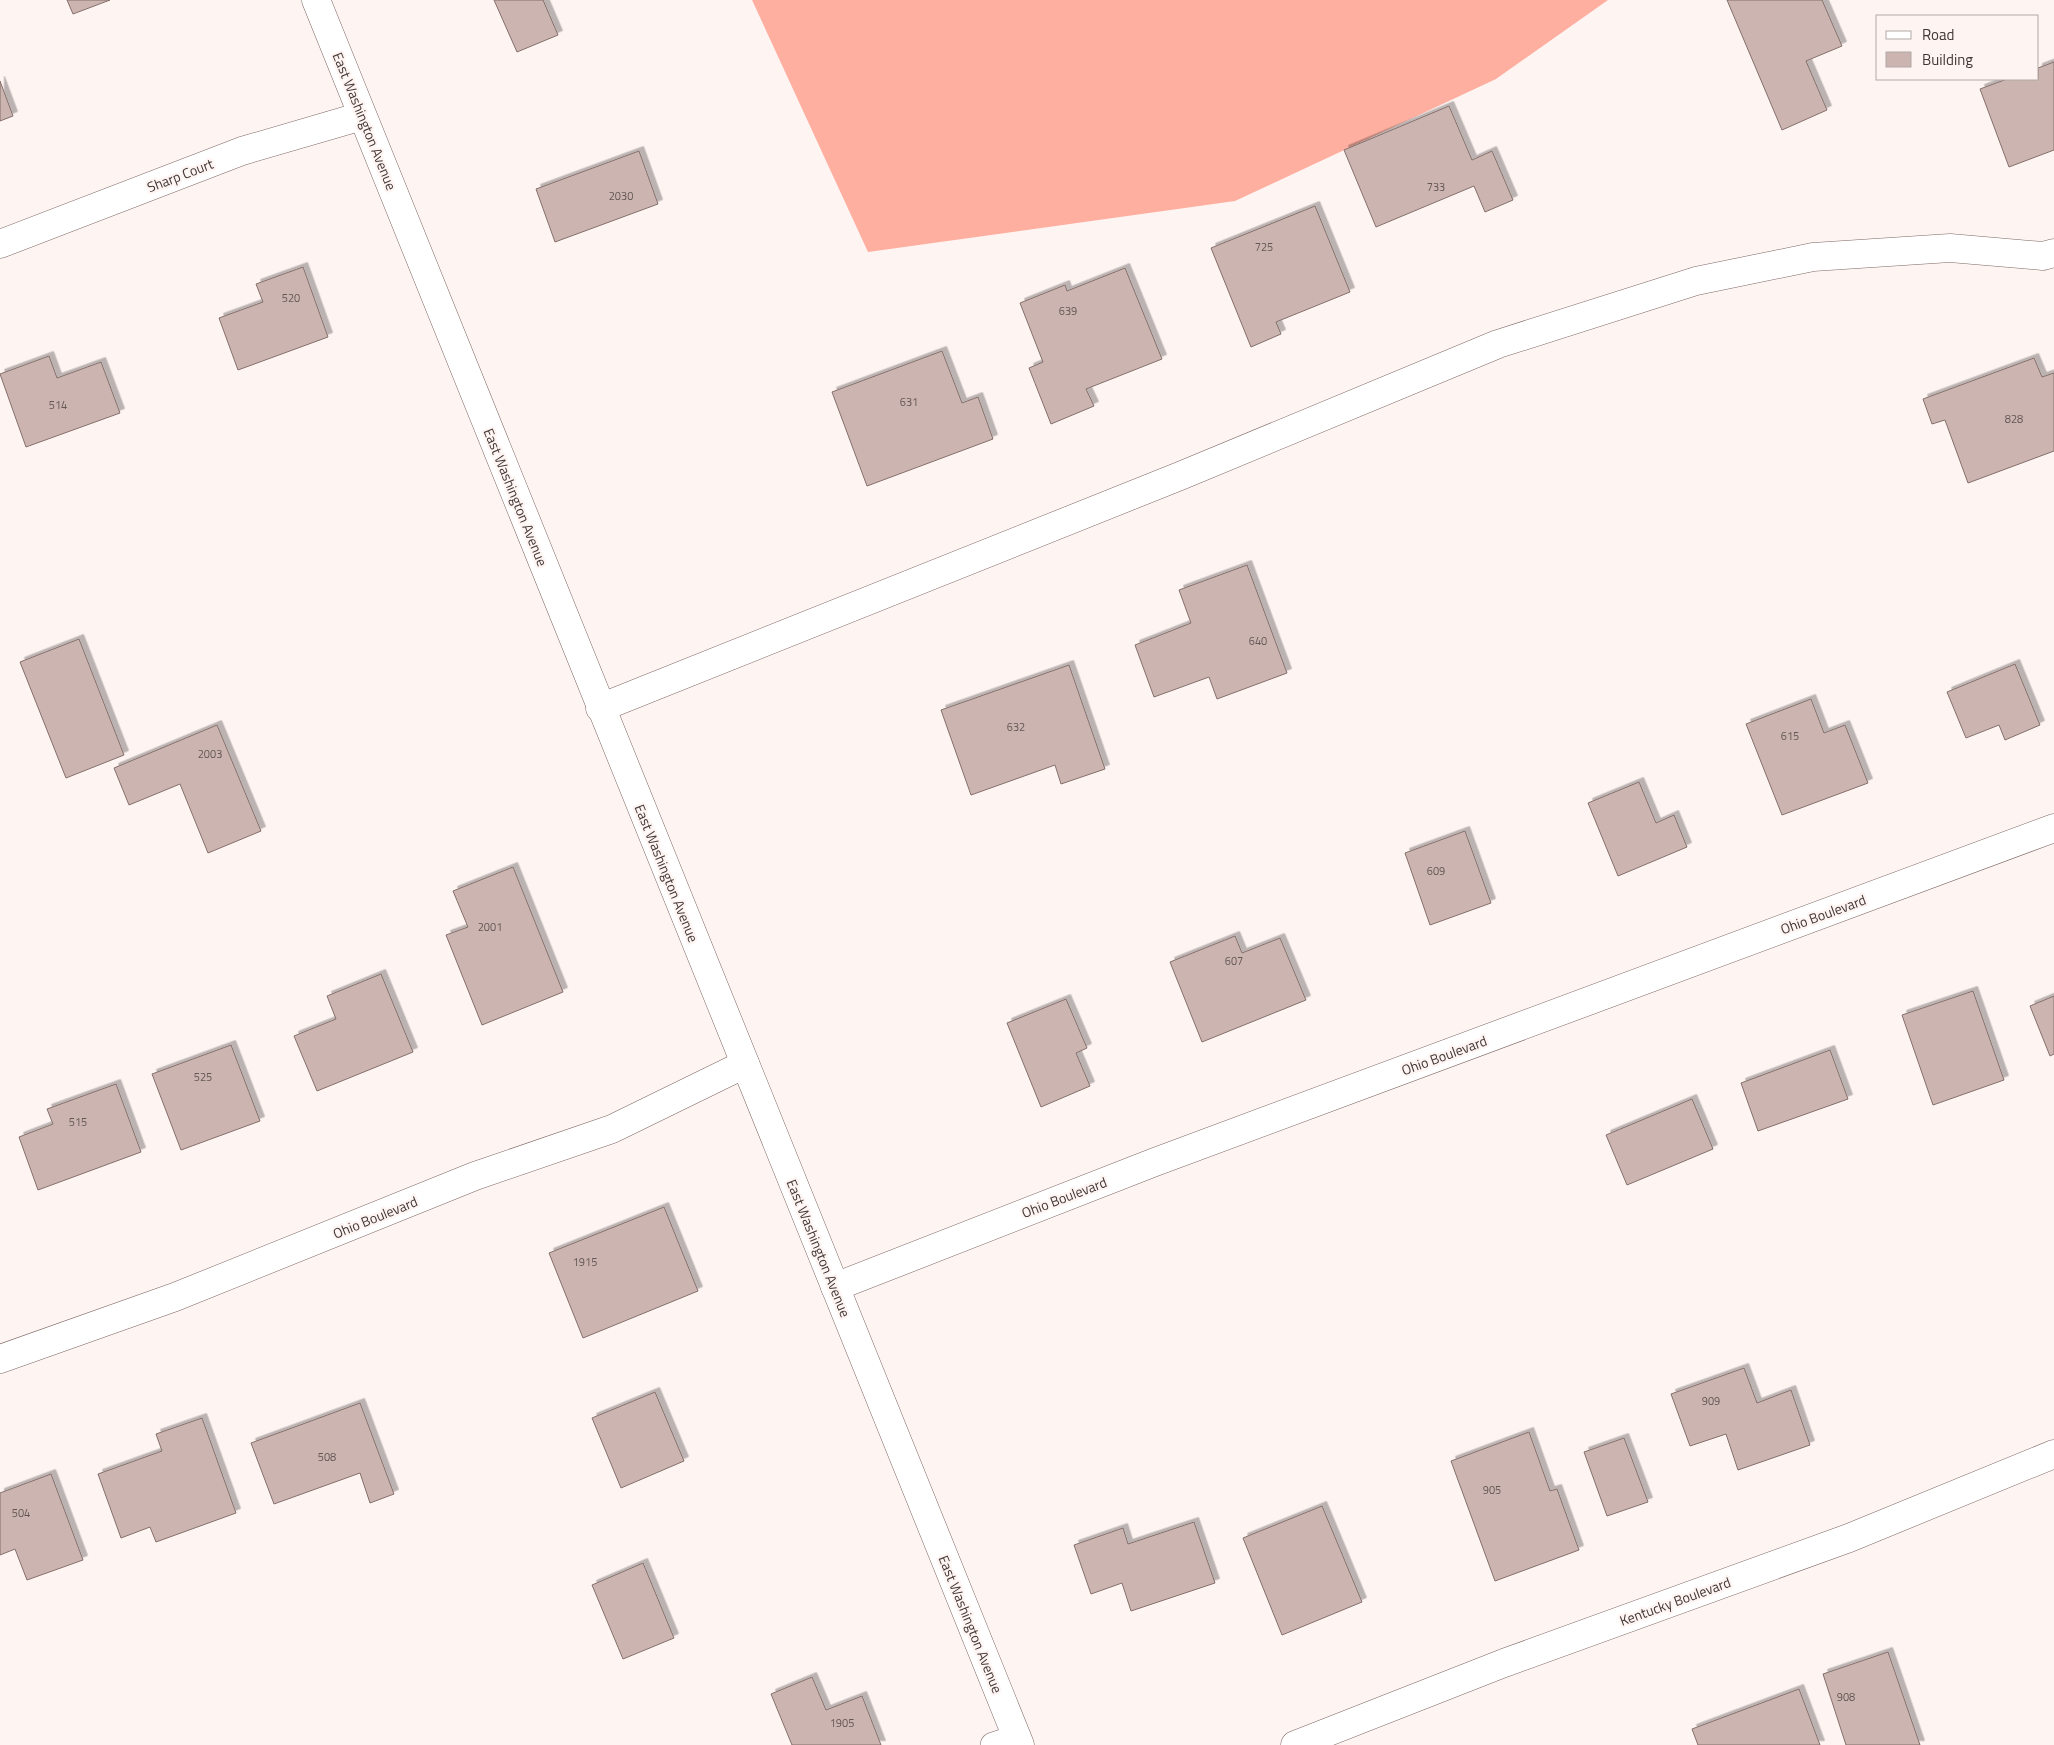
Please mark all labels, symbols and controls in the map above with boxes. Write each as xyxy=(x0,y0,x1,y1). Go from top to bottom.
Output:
legend xyxy=(1876,15,2039,80)
text: Road xyxy=(1922,23,1954,46)
text: Building xyxy=(1922,48,1973,71)
street label: East Washington Avenue xyxy=(328,49,402,193)
street label: Sharp Court xyxy=(144,153,216,197)
house number: 733 xyxy=(1427,179,1445,195)
house number: 2030 xyxy=(609,188,633,204)
house number: 725 xyxy=(1255,239,1273,255)
house number: 520 xyxy=(282,290,300,306)
house number: 639 xyxy=(1059,303,1077,319)
house number: 631 xyxy=(900,394,918,410)
house number: 514 xyxy=(49,397,67,413)
house number: 828 xyxy=(2005,411,2023,427)
street label: East Washington Avenue xyxy=(479,425,553,569)
house number: 640 xyxy=(1249,633,1267,649)
house number: 632 xyxy=(1007,719,1025,735)
house number: 615 xyxy=(1781,728,1799,744)
house number: 2003 xyxy=(198,746,222,762)
street label: East Washington Avenue xyxy=(630,801,704,945)
house number: 609 xyxy=(1427,863,1445,879)
street label: Ohio Boulevard xyxy=(1777,889,1869,939)
house number: 2001 xyxy=(478,919,502,935)
house number: 607 xyxy=(1225,953,1243,969)
street label: Ohio Boulevard xyxy=(1398,1030,1490,1080)
house number: 525 xyxy=(194,1069,212,1085)
house number: 515 xyxy=(69,1114,87,1130)
street label: Ohio Boulevard xyxy=(1018,1171,1110,1223)
street label: East Washington Avenue xyxy=(782,1176,856,1320)
street label: Ohio Boulevard xyxy=(330,1190,420,1244)
house number: 1915 xyxy=(573,1254,597,1270)
house number: 909 xyxy=(1702,1393,1720,1409)
house number: 508 xyxy=(318,1449,336,1465)
house number: 905 xyxy=(1483,1482,1501,1498)
house number: 504 xyxy=(12,1505,30,1521)
street label: East Washington Avenue xyxy=(934,1552,1008,1696)
street label: Kentucky Boulevard xyxy=(1617,1571,1733,1631)
house number: 908 xyxy=(1837,1689,1855,1705)
house number: 1905 xyxy=(830,1715,854,1731)

